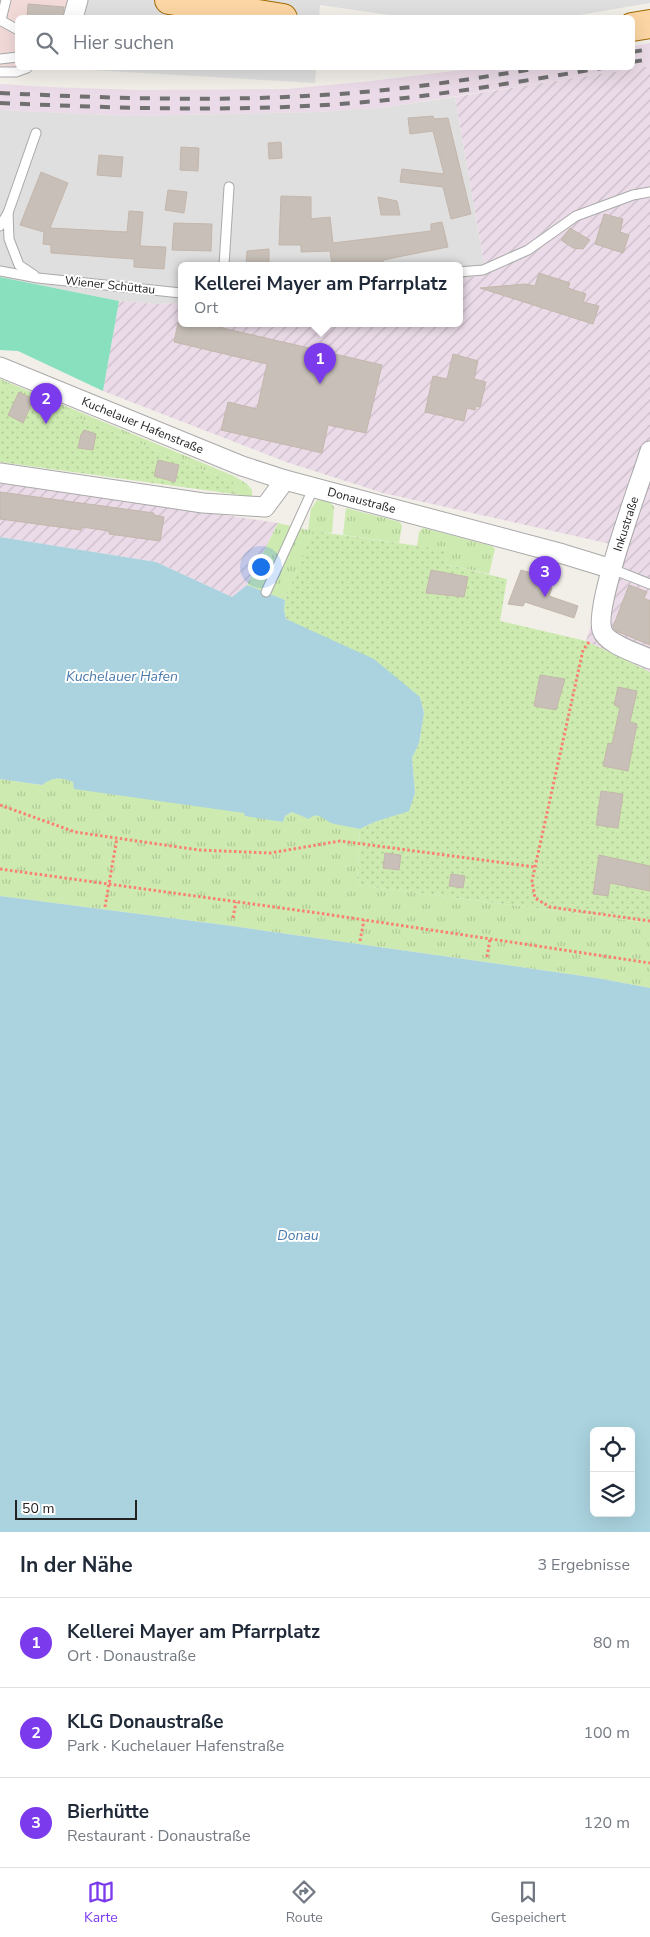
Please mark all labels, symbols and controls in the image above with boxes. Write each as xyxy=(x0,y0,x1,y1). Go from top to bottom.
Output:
search box xyxy=(15,15,635,70)
icon: search xyxy=(33,29,61,57)
text: Hier suchen xyxy=(73,30,174,56)
popup xyxy=(178,262,463,327)
text: Kellerei Mayer am Pfarrplatz xyxy=(194,271,447,297)
street label: Wiener Schüttau xyxy=(64,272,156,298)
text: Ort xyxy=(194,297,218,319)
pin: 1 xyxy=(304,343,336,384)
pin: 2 xyxy=(30,383,62,424)
street label: Kuchelauer Hafenstraße xyxy=(79,393,206,457)
street label: Donaustraße xyxy=(326,484,397,517)
street label: Inkustraße xyxy=(610,494,642,554)
your location xyxy=(248,554,274,580)
pin: 3 xyxy=(529,556,561,597)
water label: Kuchelauer Hafen xyxy=(66,667,178,686)
water label: Donau xyxy=(277,1226,319,1245)
map controls xyxy=(590,1427,635,1517)
button: locate xyxy=(590,1427,635,1472)
button: layers xyxy=(590,1472,635,1517)
scale bar xyxy=(15,1497,138,1520)
text: 50 m xyxy=(22,1499,54,1518)
text: In der Nähe xyxy=(20,1551,133,1579)
text: 3 Ergebnisse xyxy=(537,1554,630,1576)
text: Kellerei Mayer am Pfarrplatz xyxy=(67,1619,320,1645)
text: 1 xyxy=(31,1632,41,1654)
text: 80 m xyxy=(593,1632,630,1654)
text: Ort · Donaustraße xyxy=(67,1645,196,1667)
text: KLG Donaustraße xyxy=(67,1709,224,1735)
text: 2 xyxy=(31,1722,41,1744)
text: 100 m xyxy=(583,1722,630,1744)
text: Park · Kuchelauer Hafenstraße xyxy=(67,1735,284,1757)
text: Bierhütte xyxy=(67,1799,149,1825)
text: 3 xyxy=(31,1812,41,1834)
text: 120 m xyxy=(583,1812,630,1834)
text: Restaurant · Donaustraße xyxy=(67,1825,250,1847)
tab: Karte xyxy=(84,1878,118,1927)
tab: Route xyxy=(286,1878,323,1927)
tab: Gespeichert xyxy=(491,1878,566,1927)

